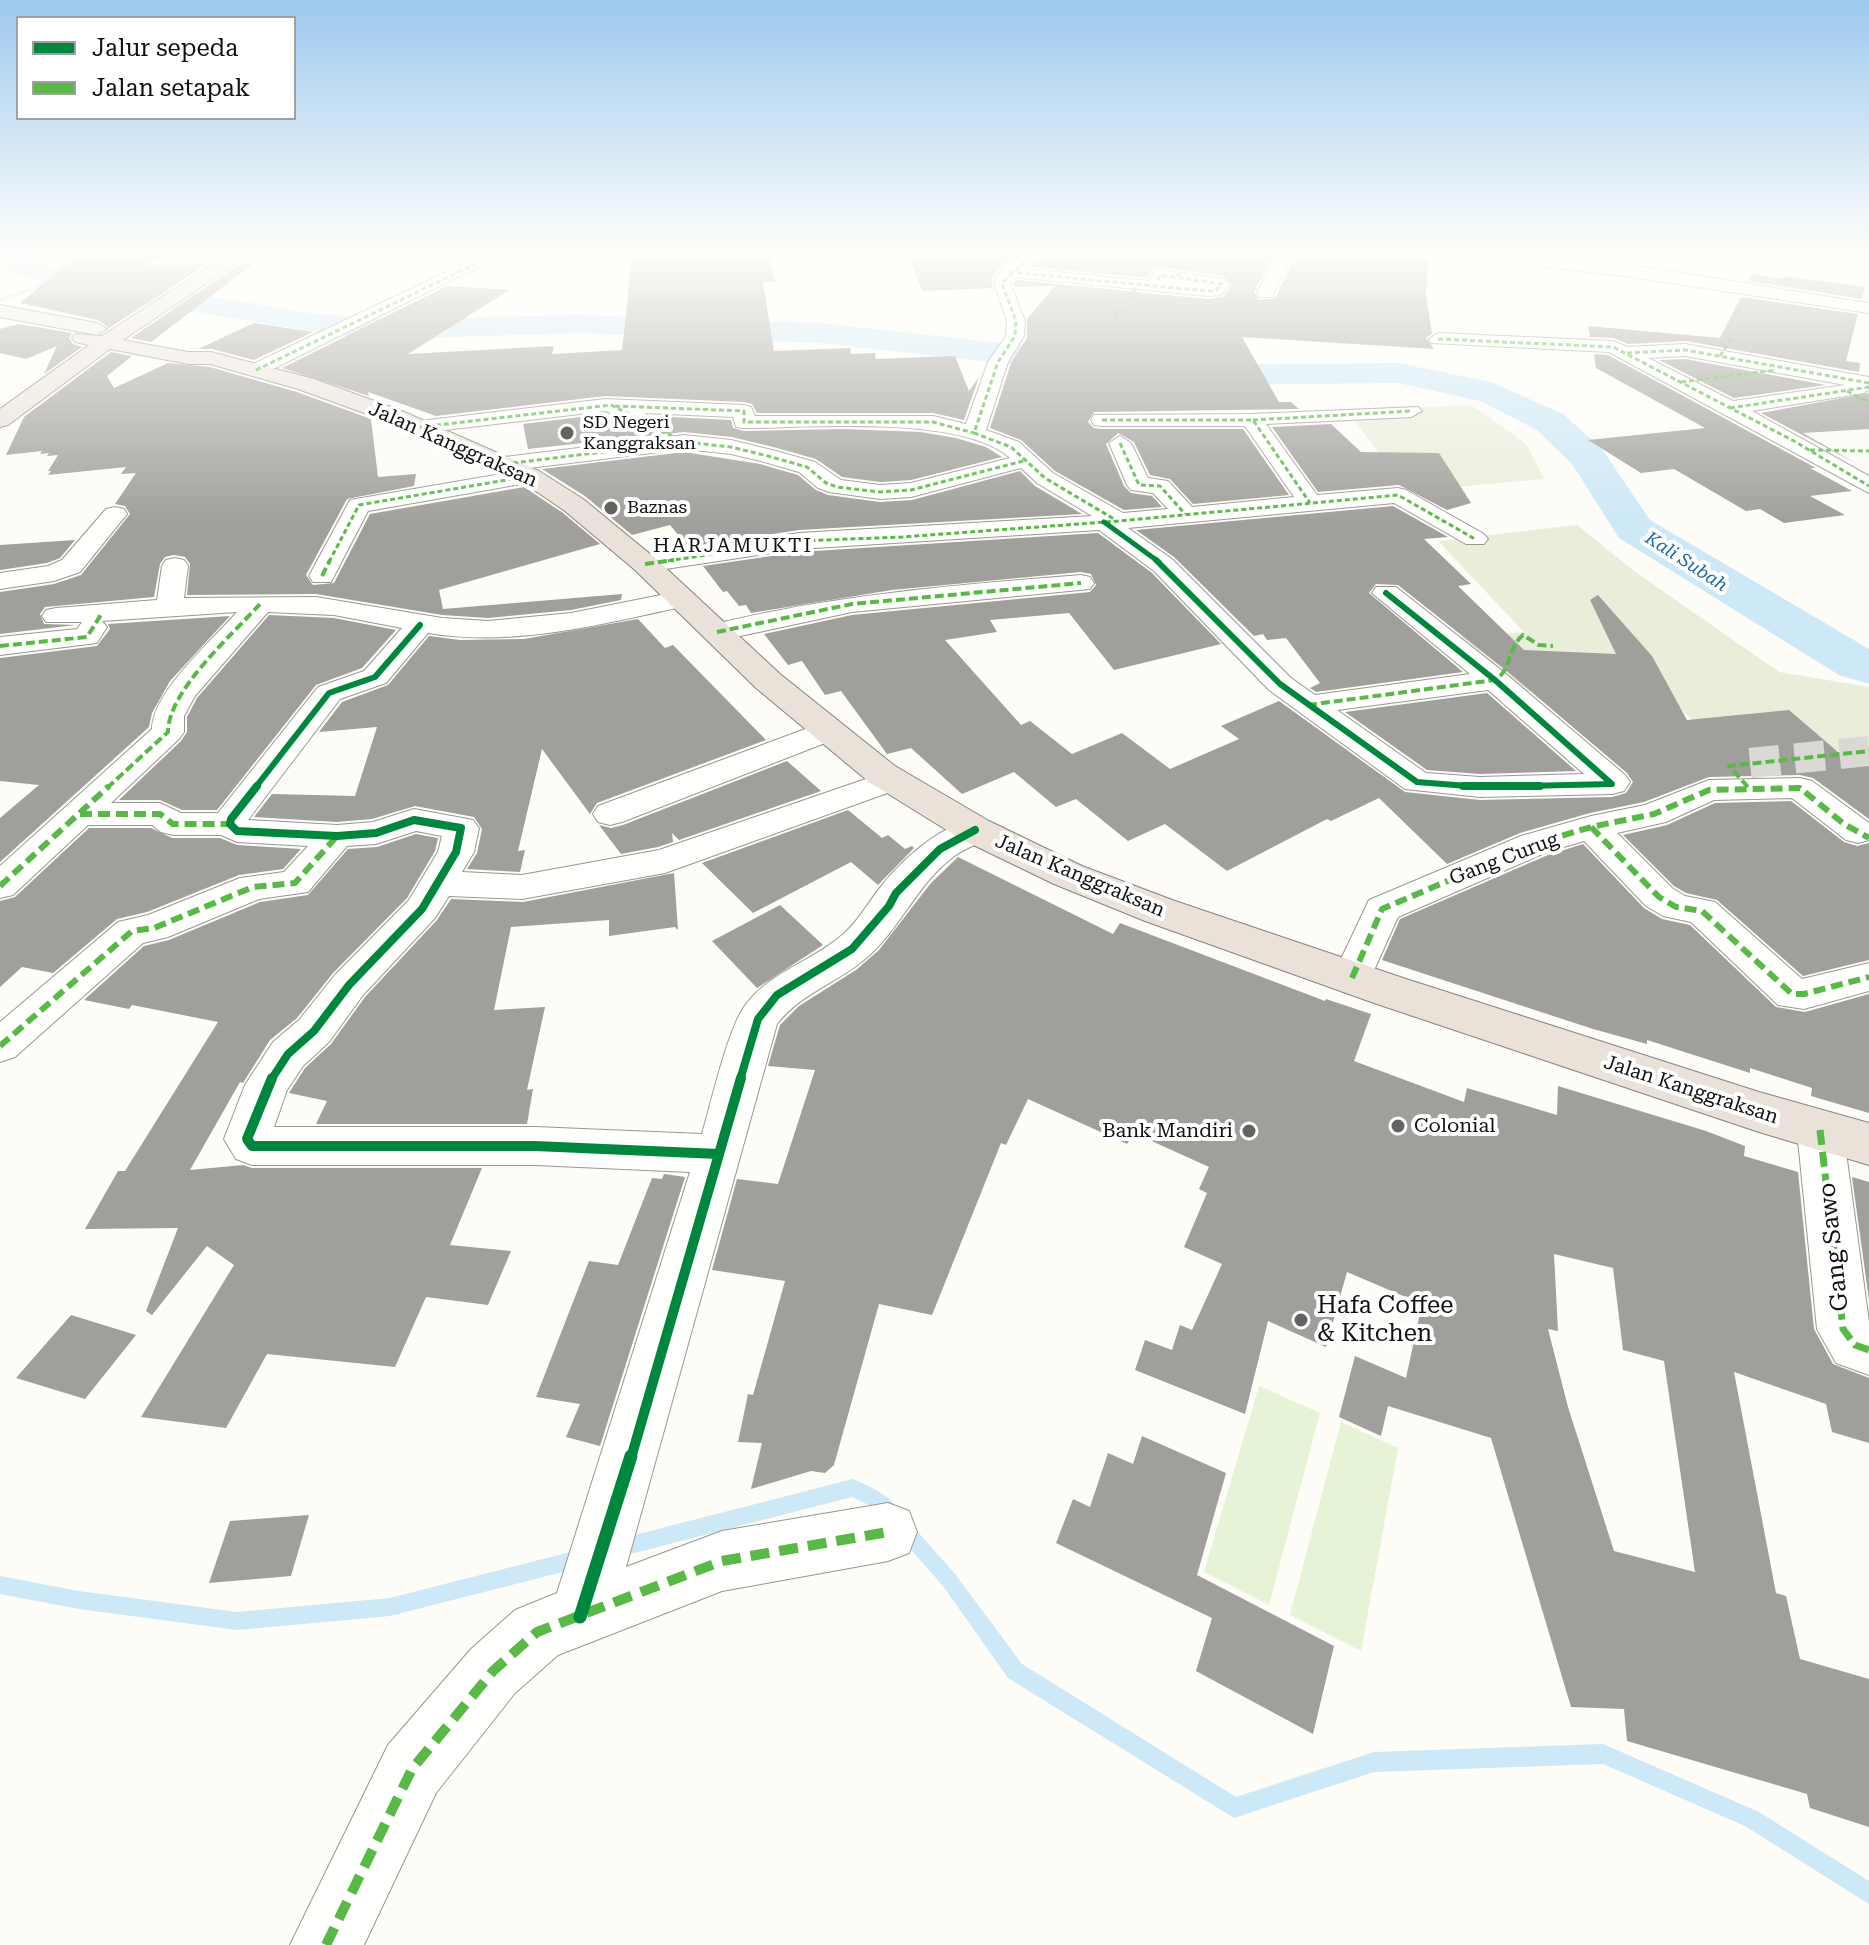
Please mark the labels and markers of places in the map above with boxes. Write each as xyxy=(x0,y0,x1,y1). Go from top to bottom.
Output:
place label: SD Negeri Kanggraksan xyxy=(583,412,696,454)
marker: SD Negeri Kanggraksan xyxy=(558,424,576,442)
place label: Baznas xyxy=(627,497,687,519)
marker: Baznas xyxy=(602,499,620,517)
place label: Colonial xyxy=(1414,1114,1495,1138)
marker: Colonial xyxy=(1389,1117,1407,1135)
place label: Bank Mandiri xyxy=(1102,1119,1233,1143)
marker: Bank Mandiri xyxy=(1240,1122,1258,1140)
place label: Hafa Coffee & Kitchen xyxy=(1317,1292,1454,1348)
marker: Hafa Coffee & Kitchen xyxy=(1292,1311,1310,1329)

